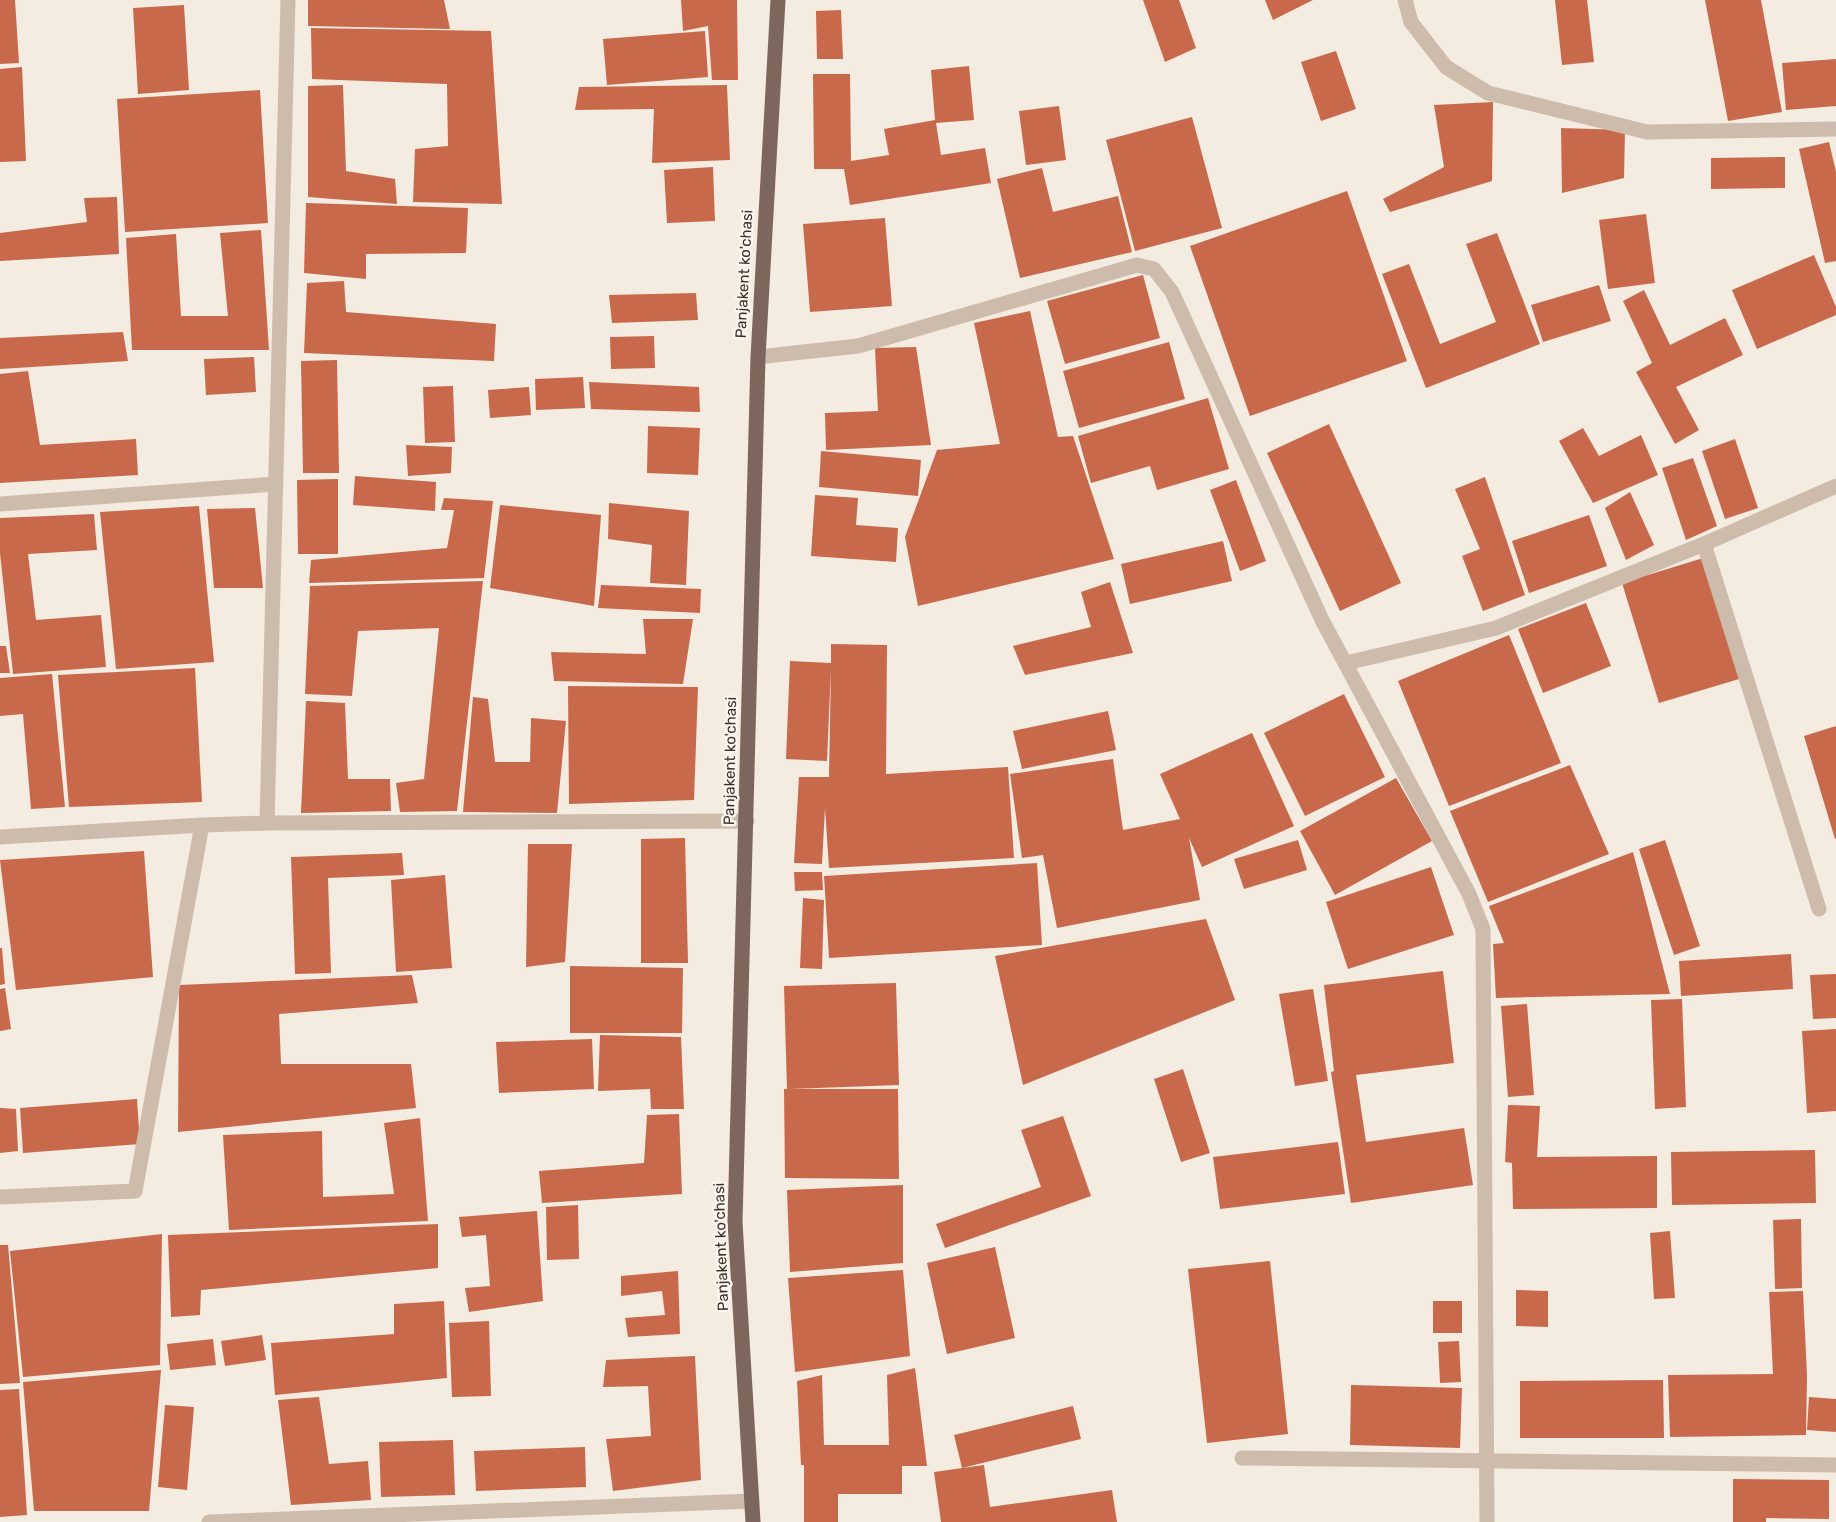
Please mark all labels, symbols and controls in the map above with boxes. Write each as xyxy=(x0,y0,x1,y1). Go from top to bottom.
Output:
street label: Panjakent ko'chasi xyxy=(732,209,756,339)
street label: Panjakent ko'chasi xyxy=(720,697,740,825)
street label: Panjakent ko'chasi xyxy=(710,1182,732,1312)

